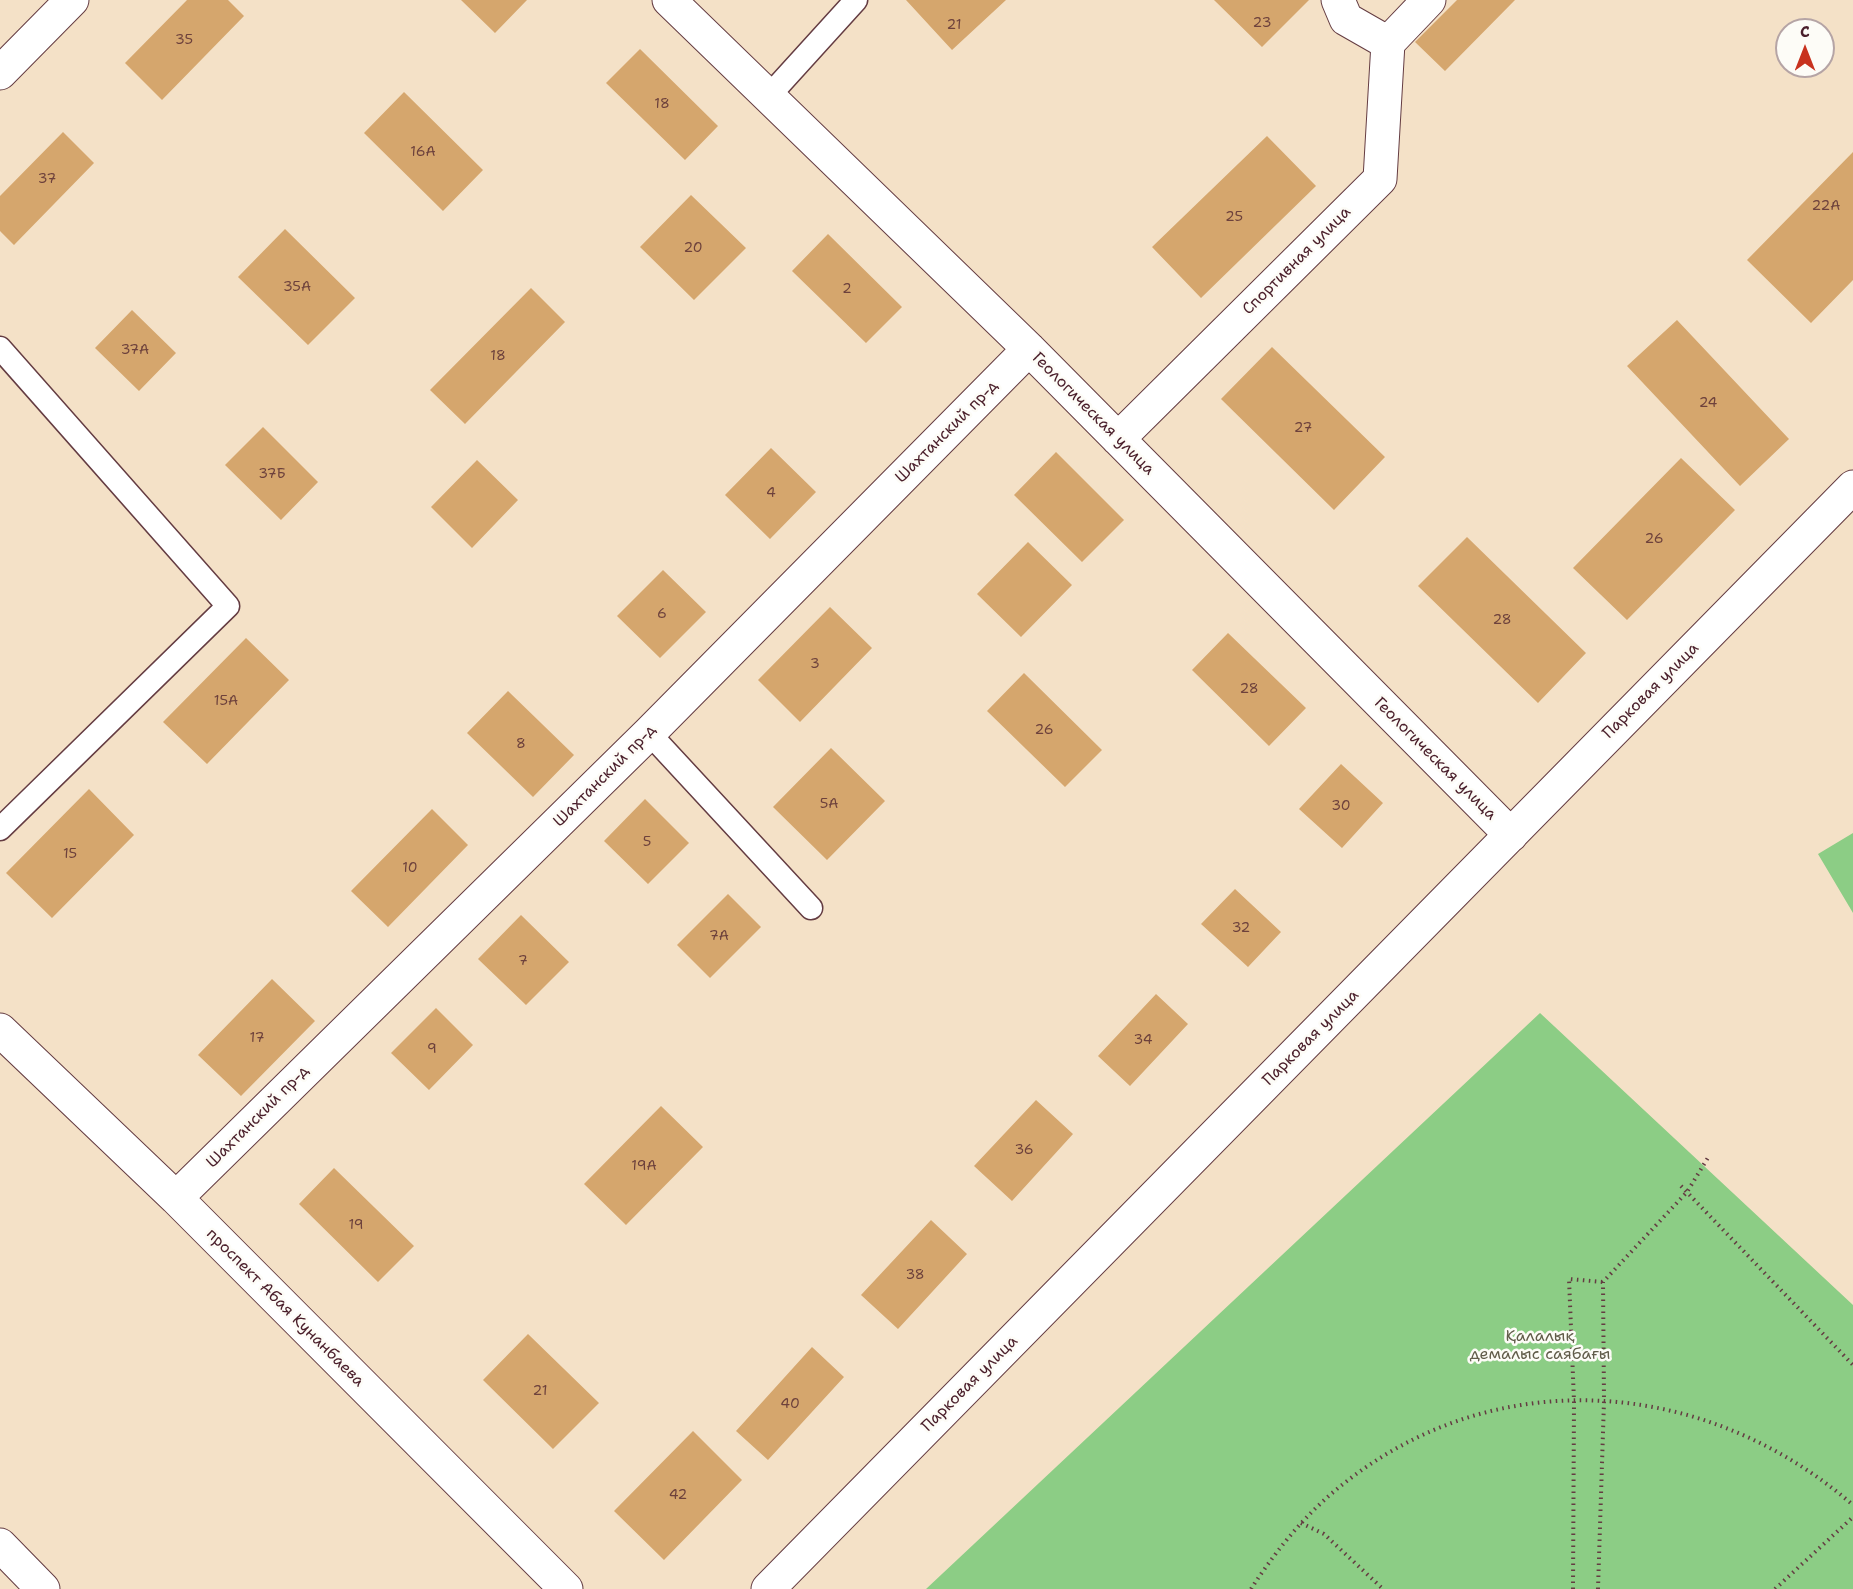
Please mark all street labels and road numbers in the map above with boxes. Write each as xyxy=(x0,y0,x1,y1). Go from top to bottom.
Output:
street label: Спортивная улица xyxy=(1239,203,1355,319)
street label: Геологическая улица xyxy=(1028,349,1158,479)
street label: Шахтанский пр-д xyxy=(892,377,1002,487)
street label: Парковая улица xyxy=(1599,639,1703,743)
street label: Геологическая улица xyxy=(1370,694,1500,824)
street label: Шахтанский пр-д xyxy=(550,721,660,831)
street label: Парковая улица xyxy=(1259,986,1363,1090)
street label: Шахтанский пр-д xyxy=(203,1062,313,1172)
street label: проспект Абая Кунанбаева xyxy=(202,1225,368,1391)
street label: Парковая улица xyxy=(918,1332,1022,1436)

